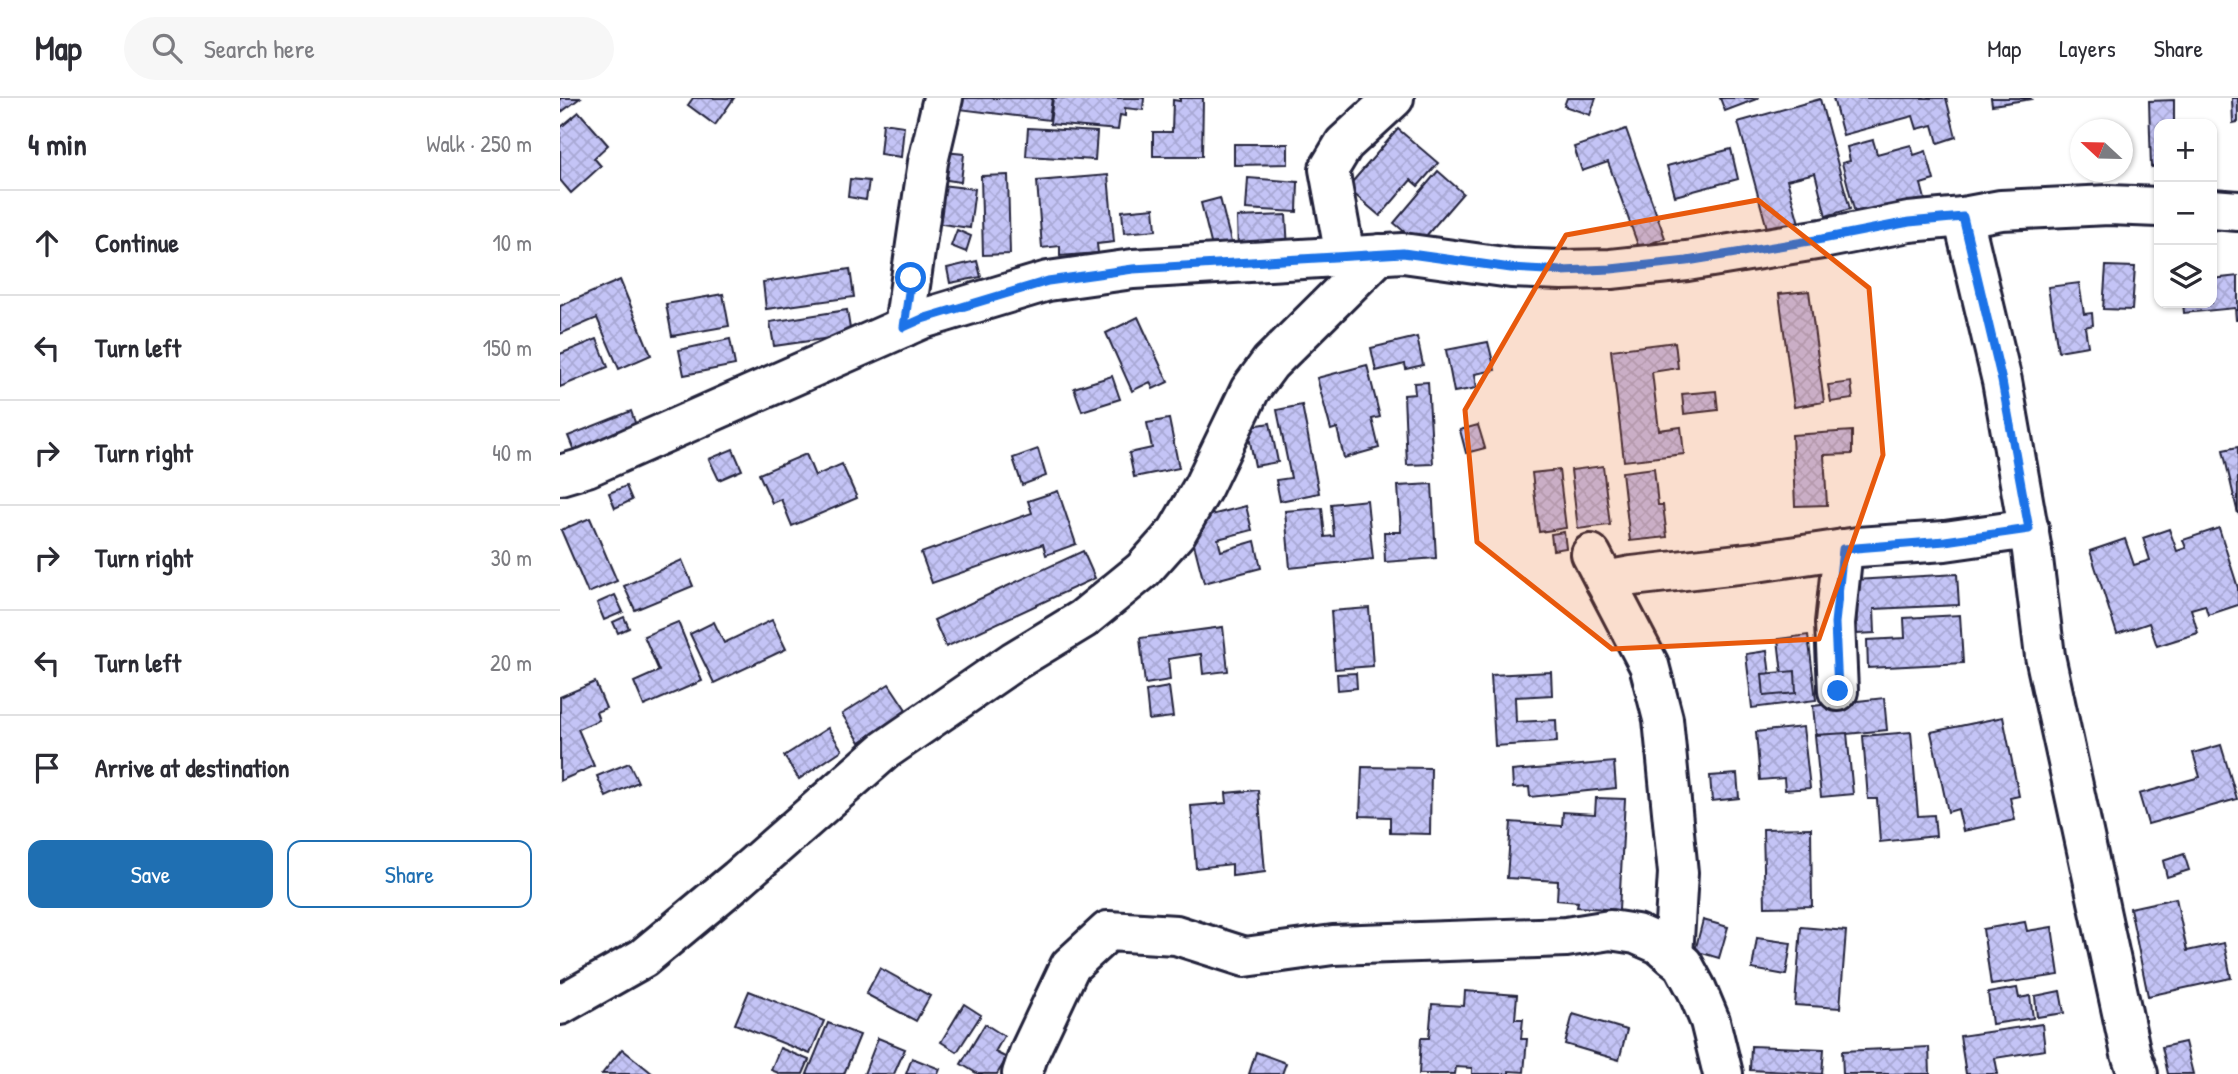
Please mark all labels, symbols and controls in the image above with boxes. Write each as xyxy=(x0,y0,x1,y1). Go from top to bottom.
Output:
search box xyxy=(124,17,614,80)
text: Map xyxy=(35,26,82,70)
icon: search xyxy=(148,29,186,67)
text: Search here xyxy=(204,31,315,66)
text: Map xyxy=(1987,32,2021,64)
text: Layers xyxy=(2059,32,2116,64)
text: Share xyxy=(2154,32,2203,64)
north arrow xyxy=(2070,119,2133,182)
map controls xyxy=(2154,119,2217,308)
button: + xyxy=(2154,119,2217,182)
text: 4 min xyxy=(28,124,87,164)
text: Walk · 250 m xyxy=(426,128,532,159)
button: − xyxy=(2154,182,2217,245)
icon: ahead xyxy=(28,224,66,262)
text: Continue xyxy=(95,225,179,260)
text: 10 m xyxy=(492,227,532,258)
button: layers xyxy=(2154,245,2217,308)
route start xyxy=(895,262,926,293)
icon: left xyxy=(28,329,66,367)
text: Turn left xyxy=(95,330,181,365)
text: 150 m xyxy=(483,332,532,363)
icon: right xyxy=(28,434,66,472)
text: Turn right xyxy=(95,435,193,470)
text: 40 m xyxy=(492,437,532,468)
icon: right xyxy=(28,539,66,577)
text: Turn right xyxy=(95,540,193,575)
text: 30 m xyxy=(490,542,532,573)
icon: left xyxy=(28,644,66,682)
text: Turn left xyxy=(95,645,181,680)
text: 20 m xyxy=(490,647,532,678)
route end xyxy=(1822,675,1853,706)
icon: arrive xyxy=(28,749,66,787)
text: Arrive at destination xyxy=(95,750,290,785)
button: Save xyxy=(28,840,273,908)
button: Share xyxy=(287,840,532,908)

